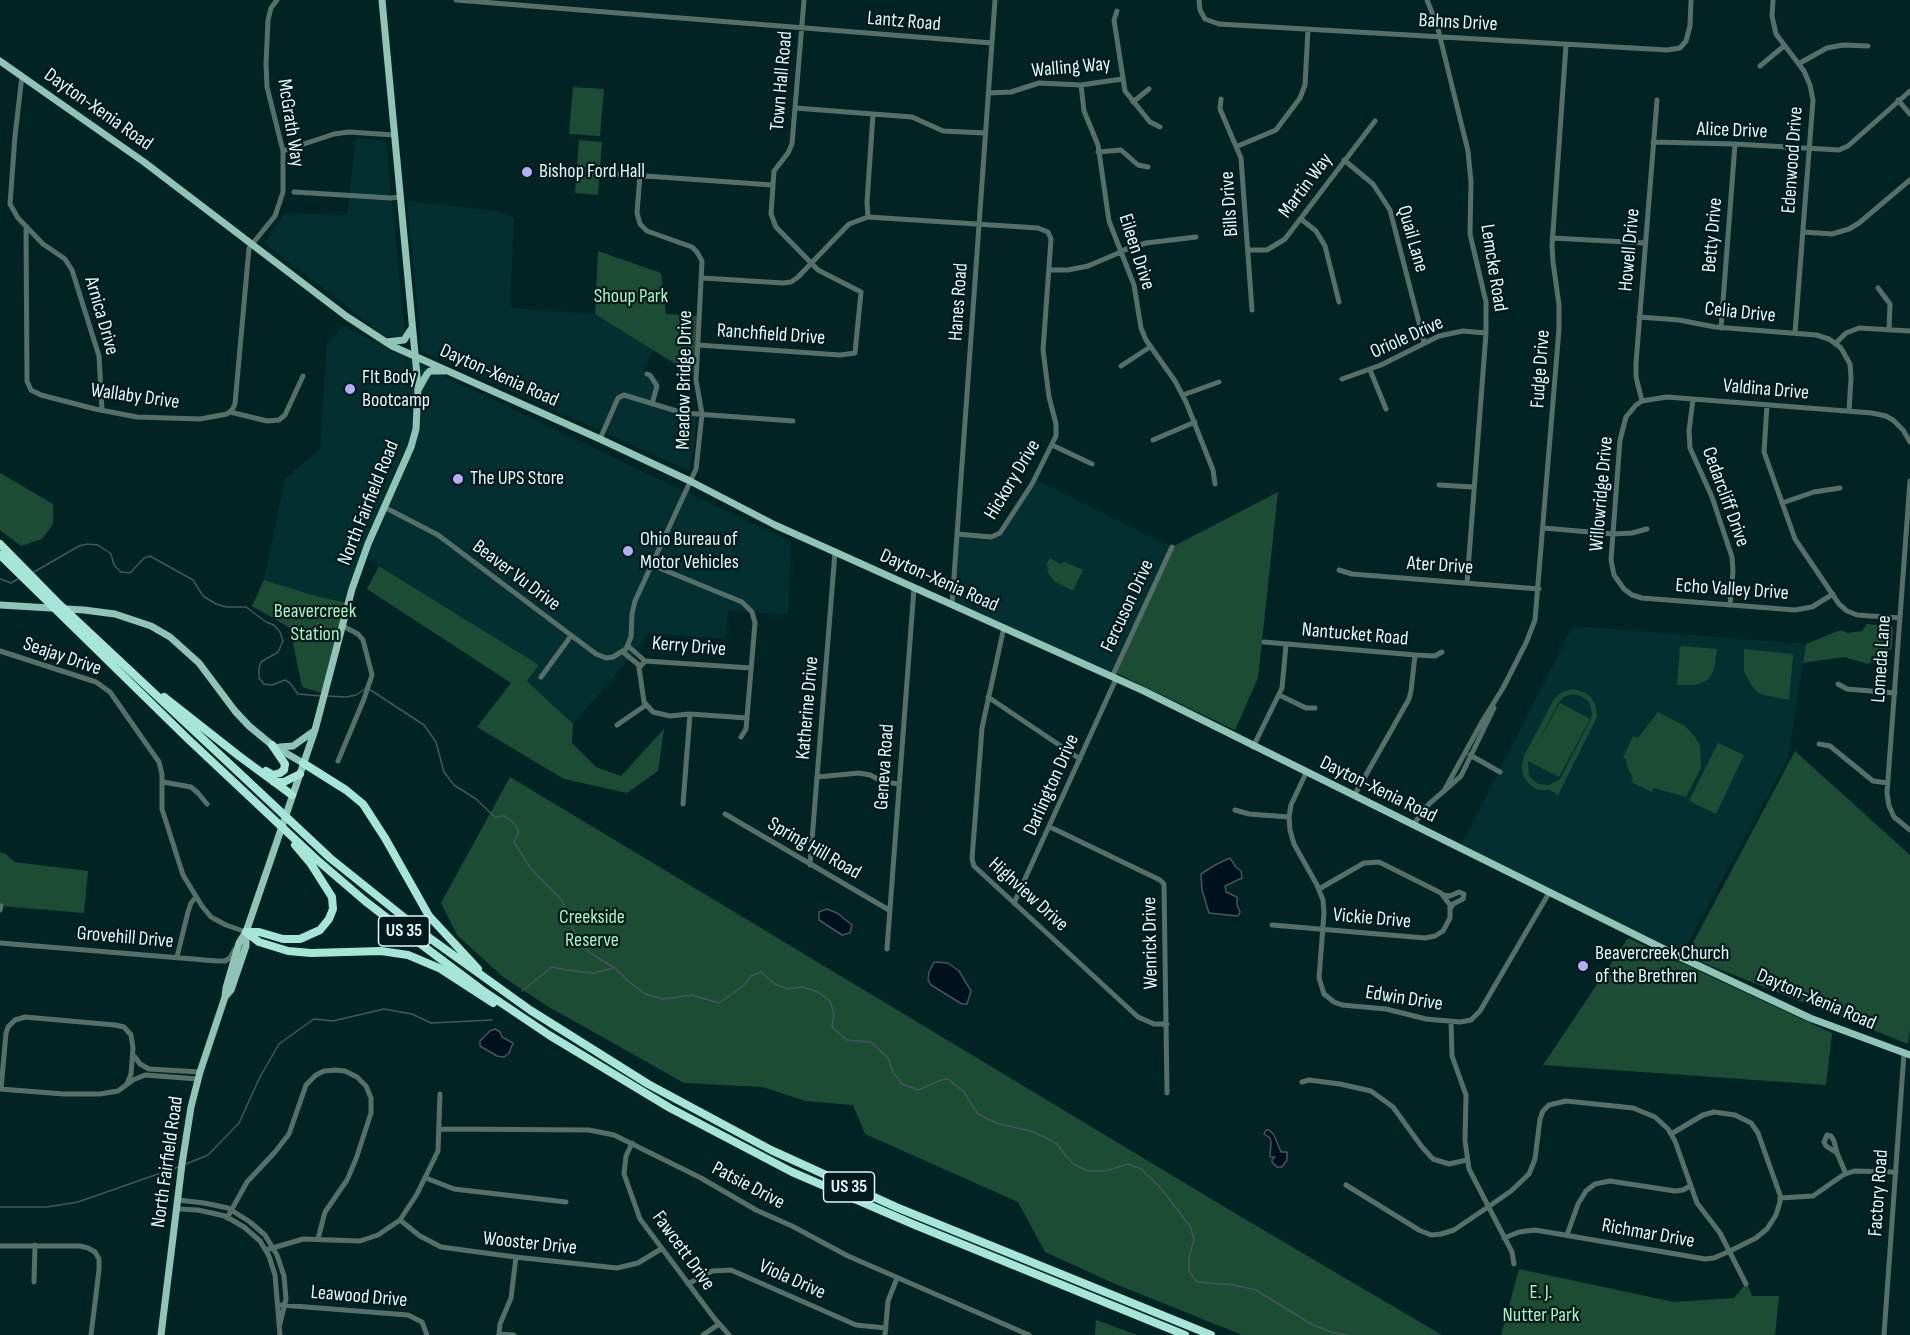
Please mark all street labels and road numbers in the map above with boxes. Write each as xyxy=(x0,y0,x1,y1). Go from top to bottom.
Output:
street label: Lantz Road xyxy=(866,7,942,37)
street label: Bahns Drive xyxy=(1418,9,1498,37)
street label: Town Hall Road xyxy=(766,30,798,132)
street label: Walling Way xyxy=(1030,53,1112,83)
street label: Dayton-Xenia Road xyxy=(39,64,157,156)
street label: McGrath Way xyxy=(271,77,309,169)
street label: Edenwood Drive xyxy=(1777,106,1809,214)
street label: Alice Drive xyxy=(1696,118,1768,144)
street label: Martin Way xyxy=(1274,149,1338,223)
street label: Bills Drive xyxy=(1216,171,1244,237)
street label: Betty Drive xyxy=(1698,197,1728,273)
street label: Quail Lane xyxy=(1391,203,1433,275)
street label: Howell Drive xyxy=(1614,208,1646,292)
street label: Eileen Drive xyxy=(1112,211,1160,293)
street label: Lemcke Road xyxy=(1474,223,1512,313)
street label: Hanes Road xyxy=(944,262,974,342)
street label: Arnica Drive xyxy=(78,274,124,358)
street label: Celia Drive xyxy=(1703,297,1777,329)
street label: Meadow Bridge Drive xyxy=(672,310,698,450)
street label: Oriole Drive xyxy=(1367,311,1447,365)
street label: Ranchfield Drive xyxy=(716,319,826,351)
street label: Fudge Drive xyxy=(1526,329,1556,409)
street label: Dayton-Xenia Road xyxy=(436,339,562,413)
street label: Valdina Drive xyxy=(1722,374,1810,406)
street label: Wallaby Drive xyxy=(89,379,181,415)
street label: Willowridge Drive xyxy=(1585,435,1619,553)
street label: Hickory Drive xyxy=(980,436,1046,524)
street label: North Fairfield Road xyxy=(333,437,405,569)
street label: Cedarcliff Drive xyxy=(1696,444,1754,550)
street label: Beaver Vu Drive xyxy=(467,535,565,617)
street label: Dayton-Xenia Road xyxy=(876,544,1002,618)
street label: Ater Drive xyxy=(1406,552,1474,580)
street label: Fercuson Drive xyxy=(1096,556,1160,656)
street label: Echo Valley Drive xyxy=(1675,574,1789,606)
street label: Lomeda Lane xyxy=(1867,615,1897,703)
street label: Nantucket Road xyxy=(1301,618,1409,652)
street label: Seajay Drive xyxy=(20,632,104,682)
street label: Kerry Drive xyxy=(651,632,727,662)
street label: Katherine Drive xyxy=(792,655,824,761)
street label: Geneva Road xyxy=(870,723,900,811)
street label: Darlington Drive xyxy=(1019,731,1085,839)
street label: Dayton-Xenia Road xyxy=(1316,751,1440,829)
street label: Spring Hill Road xyxy=(763,813,865,885)
street label: Highview Drive xyxy=(983,853,1073,937)
street label: Wenrick Drive xyxy=(1138,897,1164,989)
street label: Vickie Drive xyxy=(1332,904,1412,934)
road number: US 35 xyxy=(378,916,430,946)
street label: Grovehill Drive xyxy=(76,922,174,954)
street label: Dayton-Xenia Road xyxy=(1753,964,1879,1036)
street label: Edwin Drive xyxy=(1364,981,1444,1017)
street label: North Fairfield Road xyxy=(147,1095,189,1229)
street label: Factory Road xyxy=(1864,1149,1894,1237)
street label: Patsie Drive xyxy=(708,1157,788,1215)
road number: US 35 xyxy=(824,1172,874,1202)
street label: Fawcett Drive xyxy=(646,1207,720,1295)
street label: Richmar Drive xyxy=(1600,1214,1696,1254)
street label: Wooster Drive xyxy=(482,1227,578,1261)
street label: Viola Drive xyxy=(755,1255,829,1305)
street label: Leawood Drive xyxy=(310,1281,408,1313)

